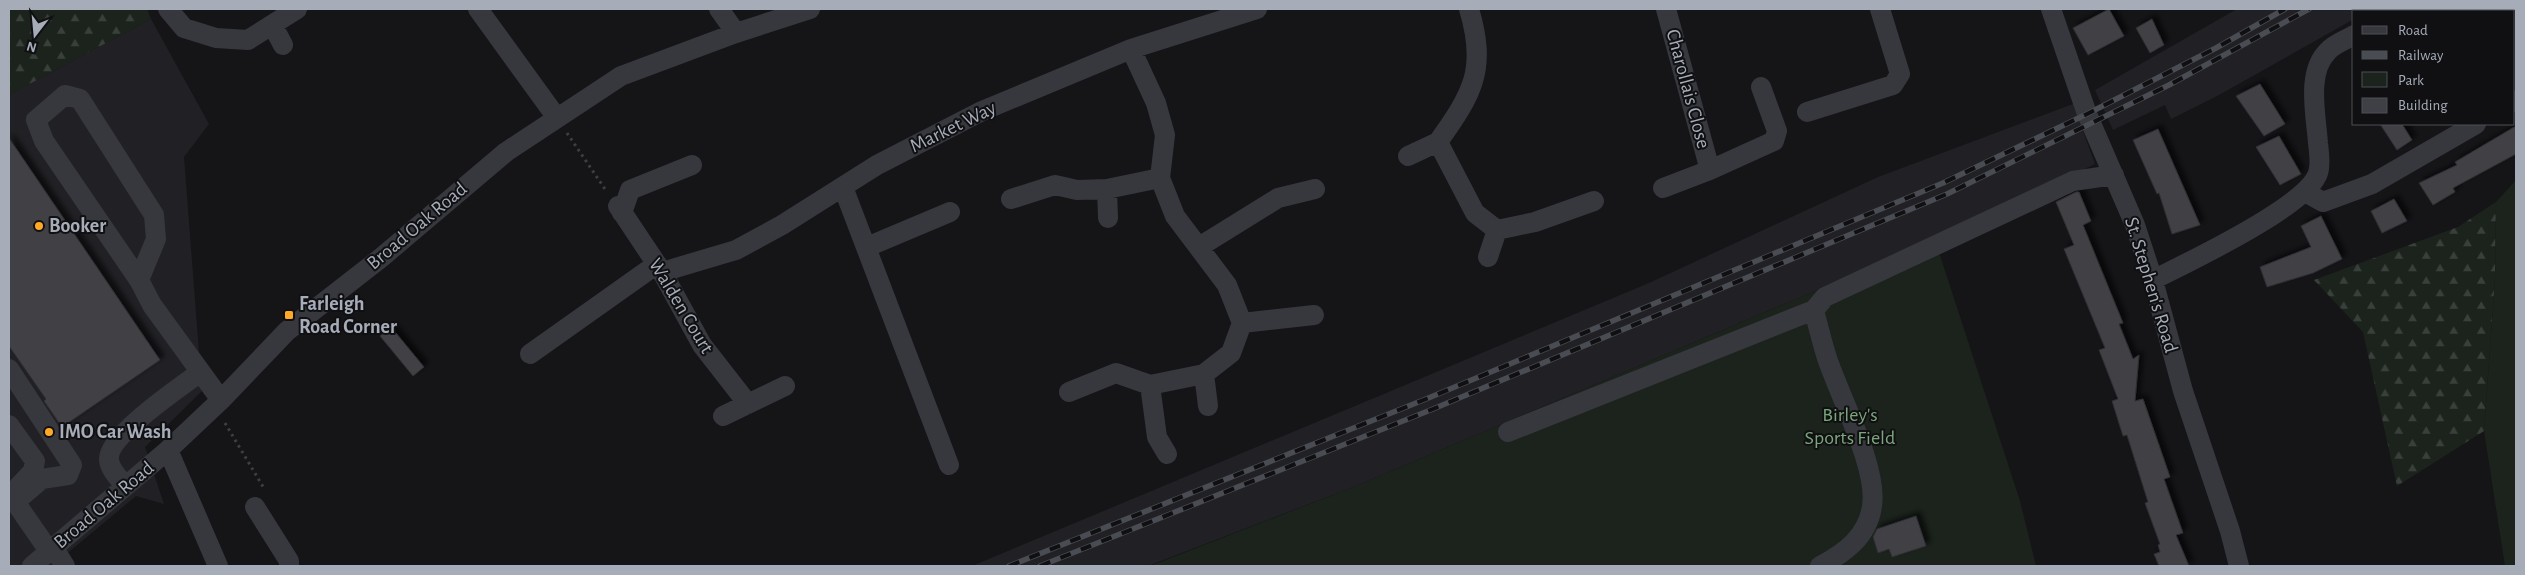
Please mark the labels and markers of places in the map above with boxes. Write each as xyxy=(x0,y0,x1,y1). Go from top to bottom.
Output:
place label: Booker xyxy=(49,216,106,236)
marker: Booker xyxy=(33,220,45,232)
place label: Farleigh Road Corner xyxy=(299,294,397,337)
marker: Farleigh Road Corner xyxy=(283,309,295,321)
place label: IMO Car Wash xyxy=(59,422,171,442)
marker: IMO Car Wash xyxy=(43,426,55,438)

